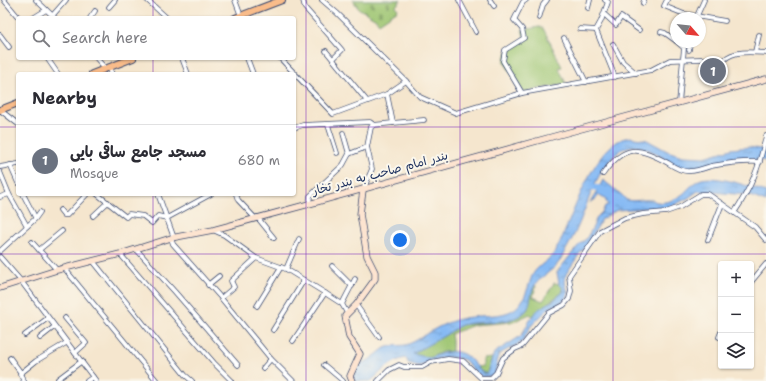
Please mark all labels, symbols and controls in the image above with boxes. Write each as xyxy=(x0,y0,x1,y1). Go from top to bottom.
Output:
north arrow xyxy=(670,12,706,48)
search box xyxy=(16,16,296,60)
icon: search xyxy=(30,27,52,49)
text: Search here xyxy=(62,28,148,48)
pin: 1 xyxy=(700,56,726,86)
text: Nearby xyxy=(32,87,97,109)
text: مسجد جامع ساقی بایی xyxy=(70,142,206,162)
street label: بندر امام صاحب به بندر تخار xyxy=(309,147,450,200)
text: 1 xyxy=(42,152,48,169)
text: 680 m xyxy=(238,152,280,169)
text: Mosque xyxy=(70,165,119,182)
your location xyxy=(390,230,410,250)
map controls xyxy=(718,261,754,369)
button: + xyxy=(718,261,754,297)
button: − xyxy=(718,297,754,333)
button: layers xyxy=(718,333,754,369)

